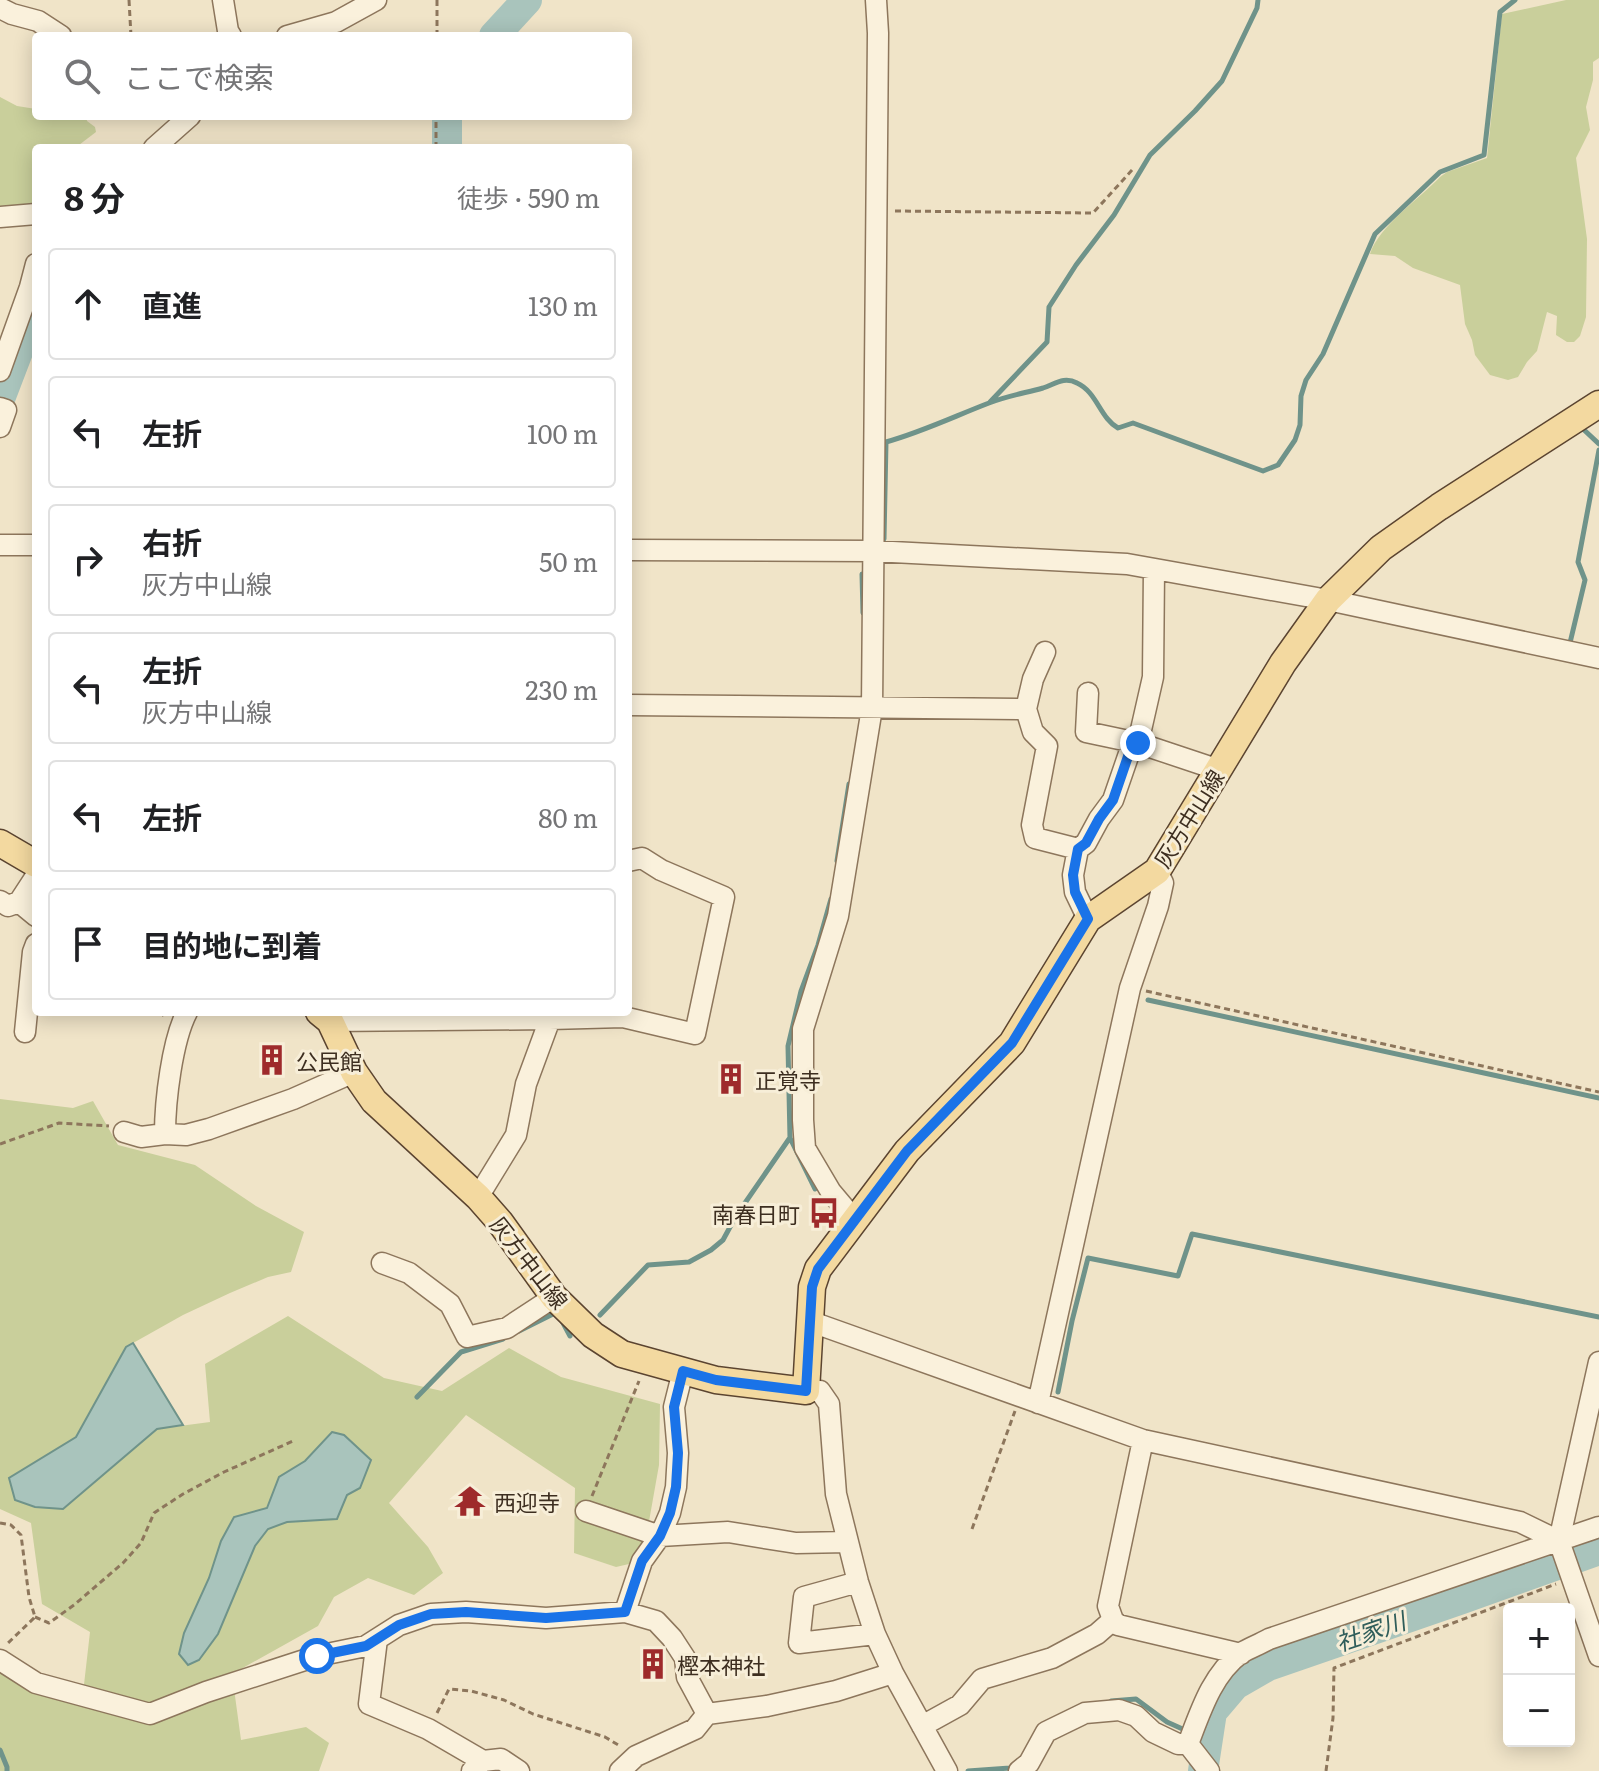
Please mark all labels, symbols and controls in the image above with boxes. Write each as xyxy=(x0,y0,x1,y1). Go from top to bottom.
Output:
search box xyxy=(32,32,632,120)
icon: search xyxy=(60,54,104,98)
text: ここで検索 xyxy=(124,54,274,98)
text: 8 分 xyxy=(64,171,125,221)
text: 徒歩 · 590 m xyxy=(457,177,600,216)
icon: ahead xyxy=(66,282,110,326)
text: 直進 xyxy=(142,282,202,326)
text: 130 m xyxy=(528,285,598,324)
icon: left xyxy=(66,410,110,454)
text: 左折 xyxy=(142,410,202,454)
text: 100 m xyxy=(527,413,598,452)
text: 右折 xyxy=(142,519,202,563)
icon: right xyxy=(66,538,110,582)
text: 50 m xyxy=(539,541,598,580)
text: 灰方中山線 xyxy=(142,563,272,602)
text: 左折 xyxy=(142,647,202,691)
icon: left xyxy=(66,666,110,710)
text: 230 m xyxy=(525,669,598,708)
text: 灰方中山線 xyxy=(142,691,272,730)
route end xyxy=(1120,725,1156,761)
street label: 灰方中山線 xyxy=(1145,763,1231,873)
icon: left xyxy=(66,794,110,838)
text: 左折 xyxy=(142,794,202,838)
text: 80 m xyxy=(538,797,598,836)
icon: arrive xyxy=(66,922,110,966)
text: 目的地に到着 xyxy=(142,922,322,966)
building icon: 公民館 xyxy=(255,1043,289,1077)
place label: 公民館 xyxy=(296,1044,362,1077)
building icon: 正覚寺 xyxy=(714,1062,748,1096)
place label: 正覚寺 xyxy=(755,1063,821,1096)
bus stop icon: 南春日町 xyxy=(807,1196,841,1230)
place label: 南春日町 xyxy=(712,1197,800,1230)
street label: 灰方中山線 xyxy=(483,1208,577,1316)
temple icon: 西迎寺 xyxy=(453,1484,487,1518)
place label: 西迎寺 xyxy=(494,1485,560,1518)
water label: 社家川 xyxy=(1330,1601,1413,1658)
map controls xyxy=(1503,1603,1575,1747)
button: + xyxy=(1503,1603,1575,1675)
route start xyxy=(299,1638,335,1674)
building icon: 樫本神社 xyxy=(636,1647,670,1681)
place label: 樫本神社 xyxy=(677,1648,765,1681)
button: − xyxy=(1503,1675,1575,1747)

